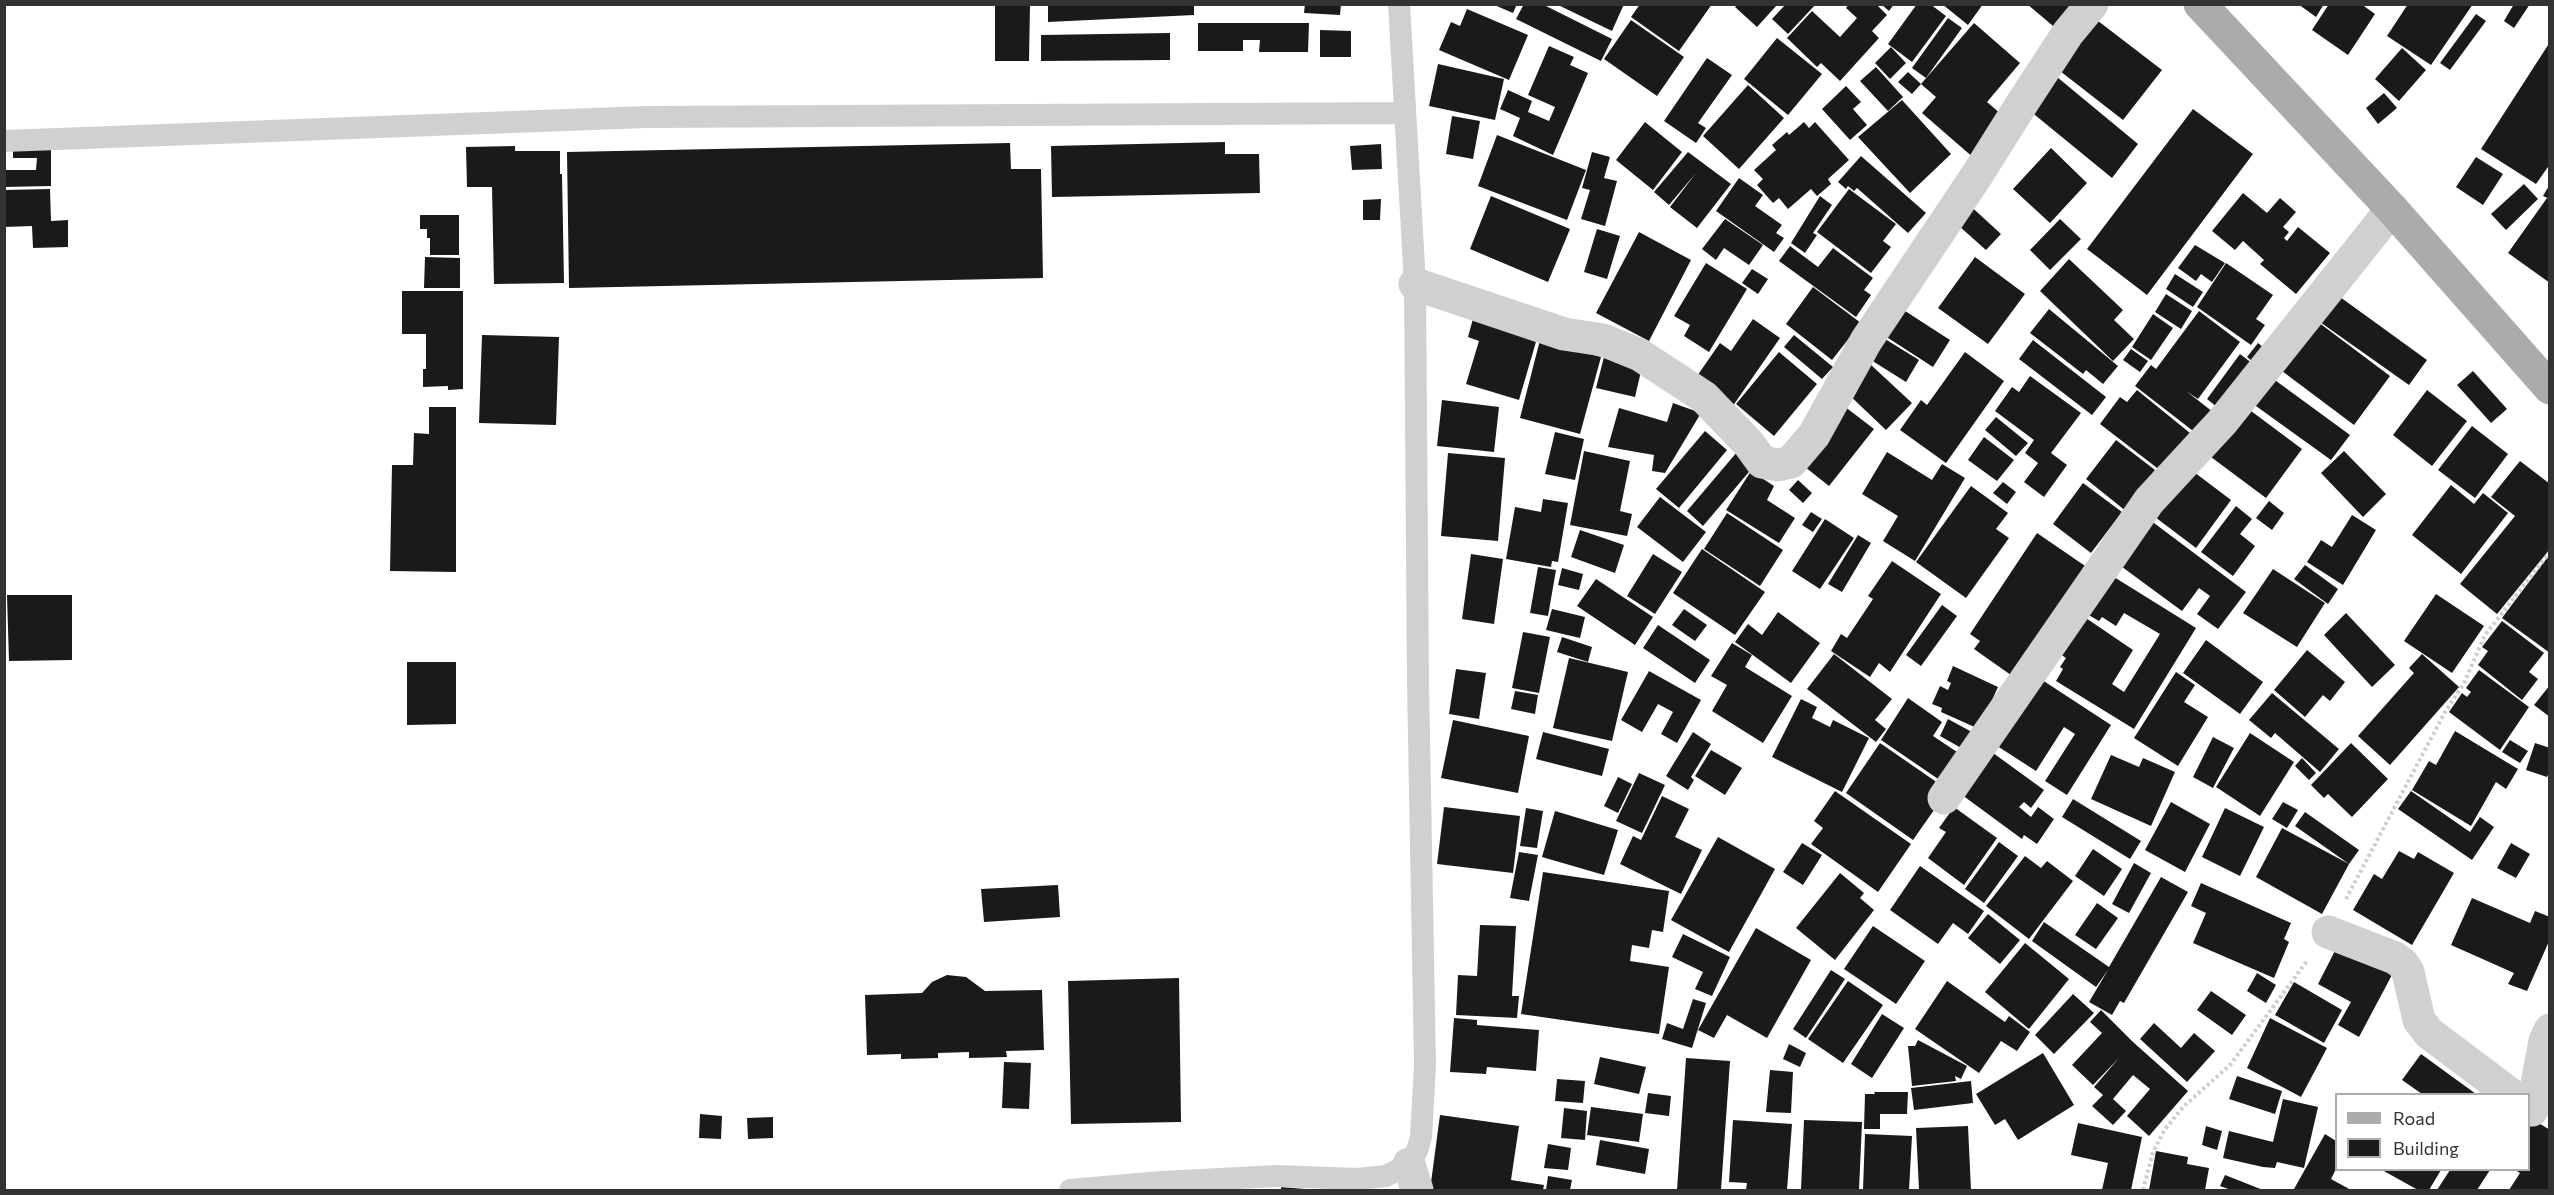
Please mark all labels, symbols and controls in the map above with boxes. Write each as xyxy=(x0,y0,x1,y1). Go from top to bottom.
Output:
legend xyxy=(2335,1093,2530,1171)
text: Road xyxy=(2393,1107,2435,1129)
text: Building xyxy=(2393,1137,2459,1159)

